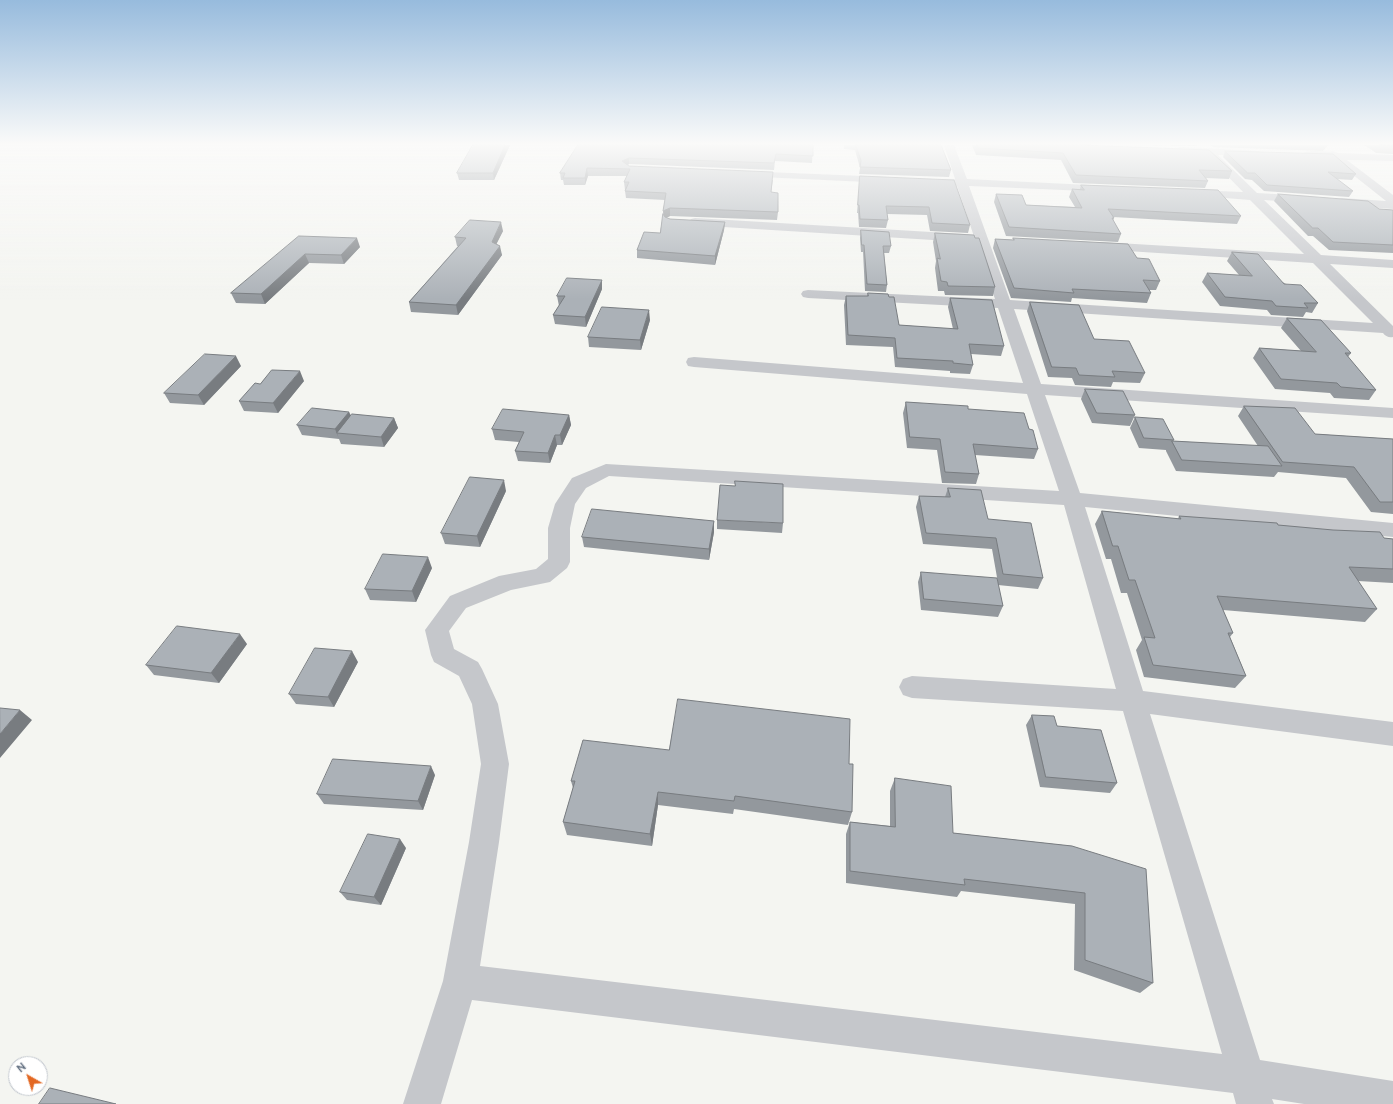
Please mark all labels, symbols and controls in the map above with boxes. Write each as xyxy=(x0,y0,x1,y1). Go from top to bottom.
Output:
north arrow xyxy=(8,1056,48,1096)
text: N xyxy=(14,1060,28,1075)

